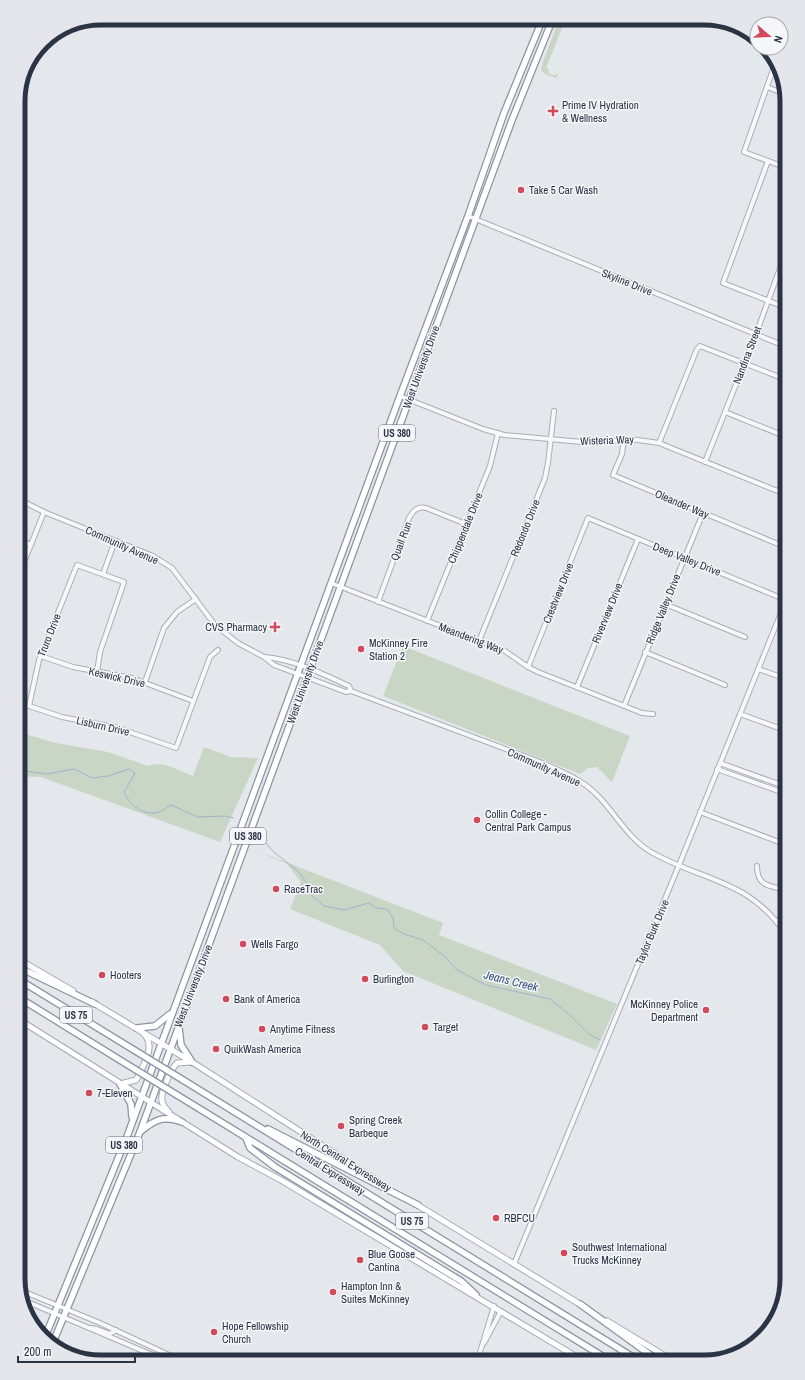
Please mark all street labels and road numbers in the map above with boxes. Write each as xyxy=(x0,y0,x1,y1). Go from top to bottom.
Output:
street label: Skyline Drive xyxy=(600,265,654,299)
street label: West University Drive xyxy=(399,323,443,411)
street label: Nandina Street xyxy=(730,324,765,386)
road number: US 380 xyxy=(379,425,415,441)
street label: Wisteria Way xyxy=(580,432,635,448)
street label: Oleander Way xyxy=(653,486,712,522)
street label: Chippendale Drive xyxy=(444,491,486,565)
street label: Redondo Drive xyxy=(507,497,543,559)
street label: Quail Run xyxy=(387,520,415,562)
street label: Community Avenue xyxy=(83,523,161,567)
street label: Deep Valley Drive xyxy=(651,539,723,579)
street label: Crestview Drive xyxy=(539,561,577,625)
street label: Ridge Valley Drive xyxy=(643,572,683,646)
street label: Riverview Drive xyxy=(588,581,626,645)
street label: Truro Drive xyxy=(34,611,64,659)
street label: Meandering Way xyxy=(437,619,506,657)
street label: West University Drive xyxy=(283,638,327,726)
street label: Keswick Drive xyxy=(87,664,147,690)
street label: Lisburn Drive xyxy=(75,713,131,739)
street label: Community Avenue xyxy=(505,745,583,789)
road number: US 380 xyxy=(230,828,266,844)
street label: Taylor Burk Drive xyxy=(632,897,672,967)
street label: West University Drive xyxy=(171,943,215,1029)
road number: US 75 xyxy=(60,1007,92,1023)
street label: North Central Expressway xyxy=(298,1128,394,1194)
road number: US 380 xyxy=(106,1137,142,1153)
street label: Central Expressway xyxy=(292,1144,368,1198)
road number: US 75 xyxy=(396,1213,428,1229)

